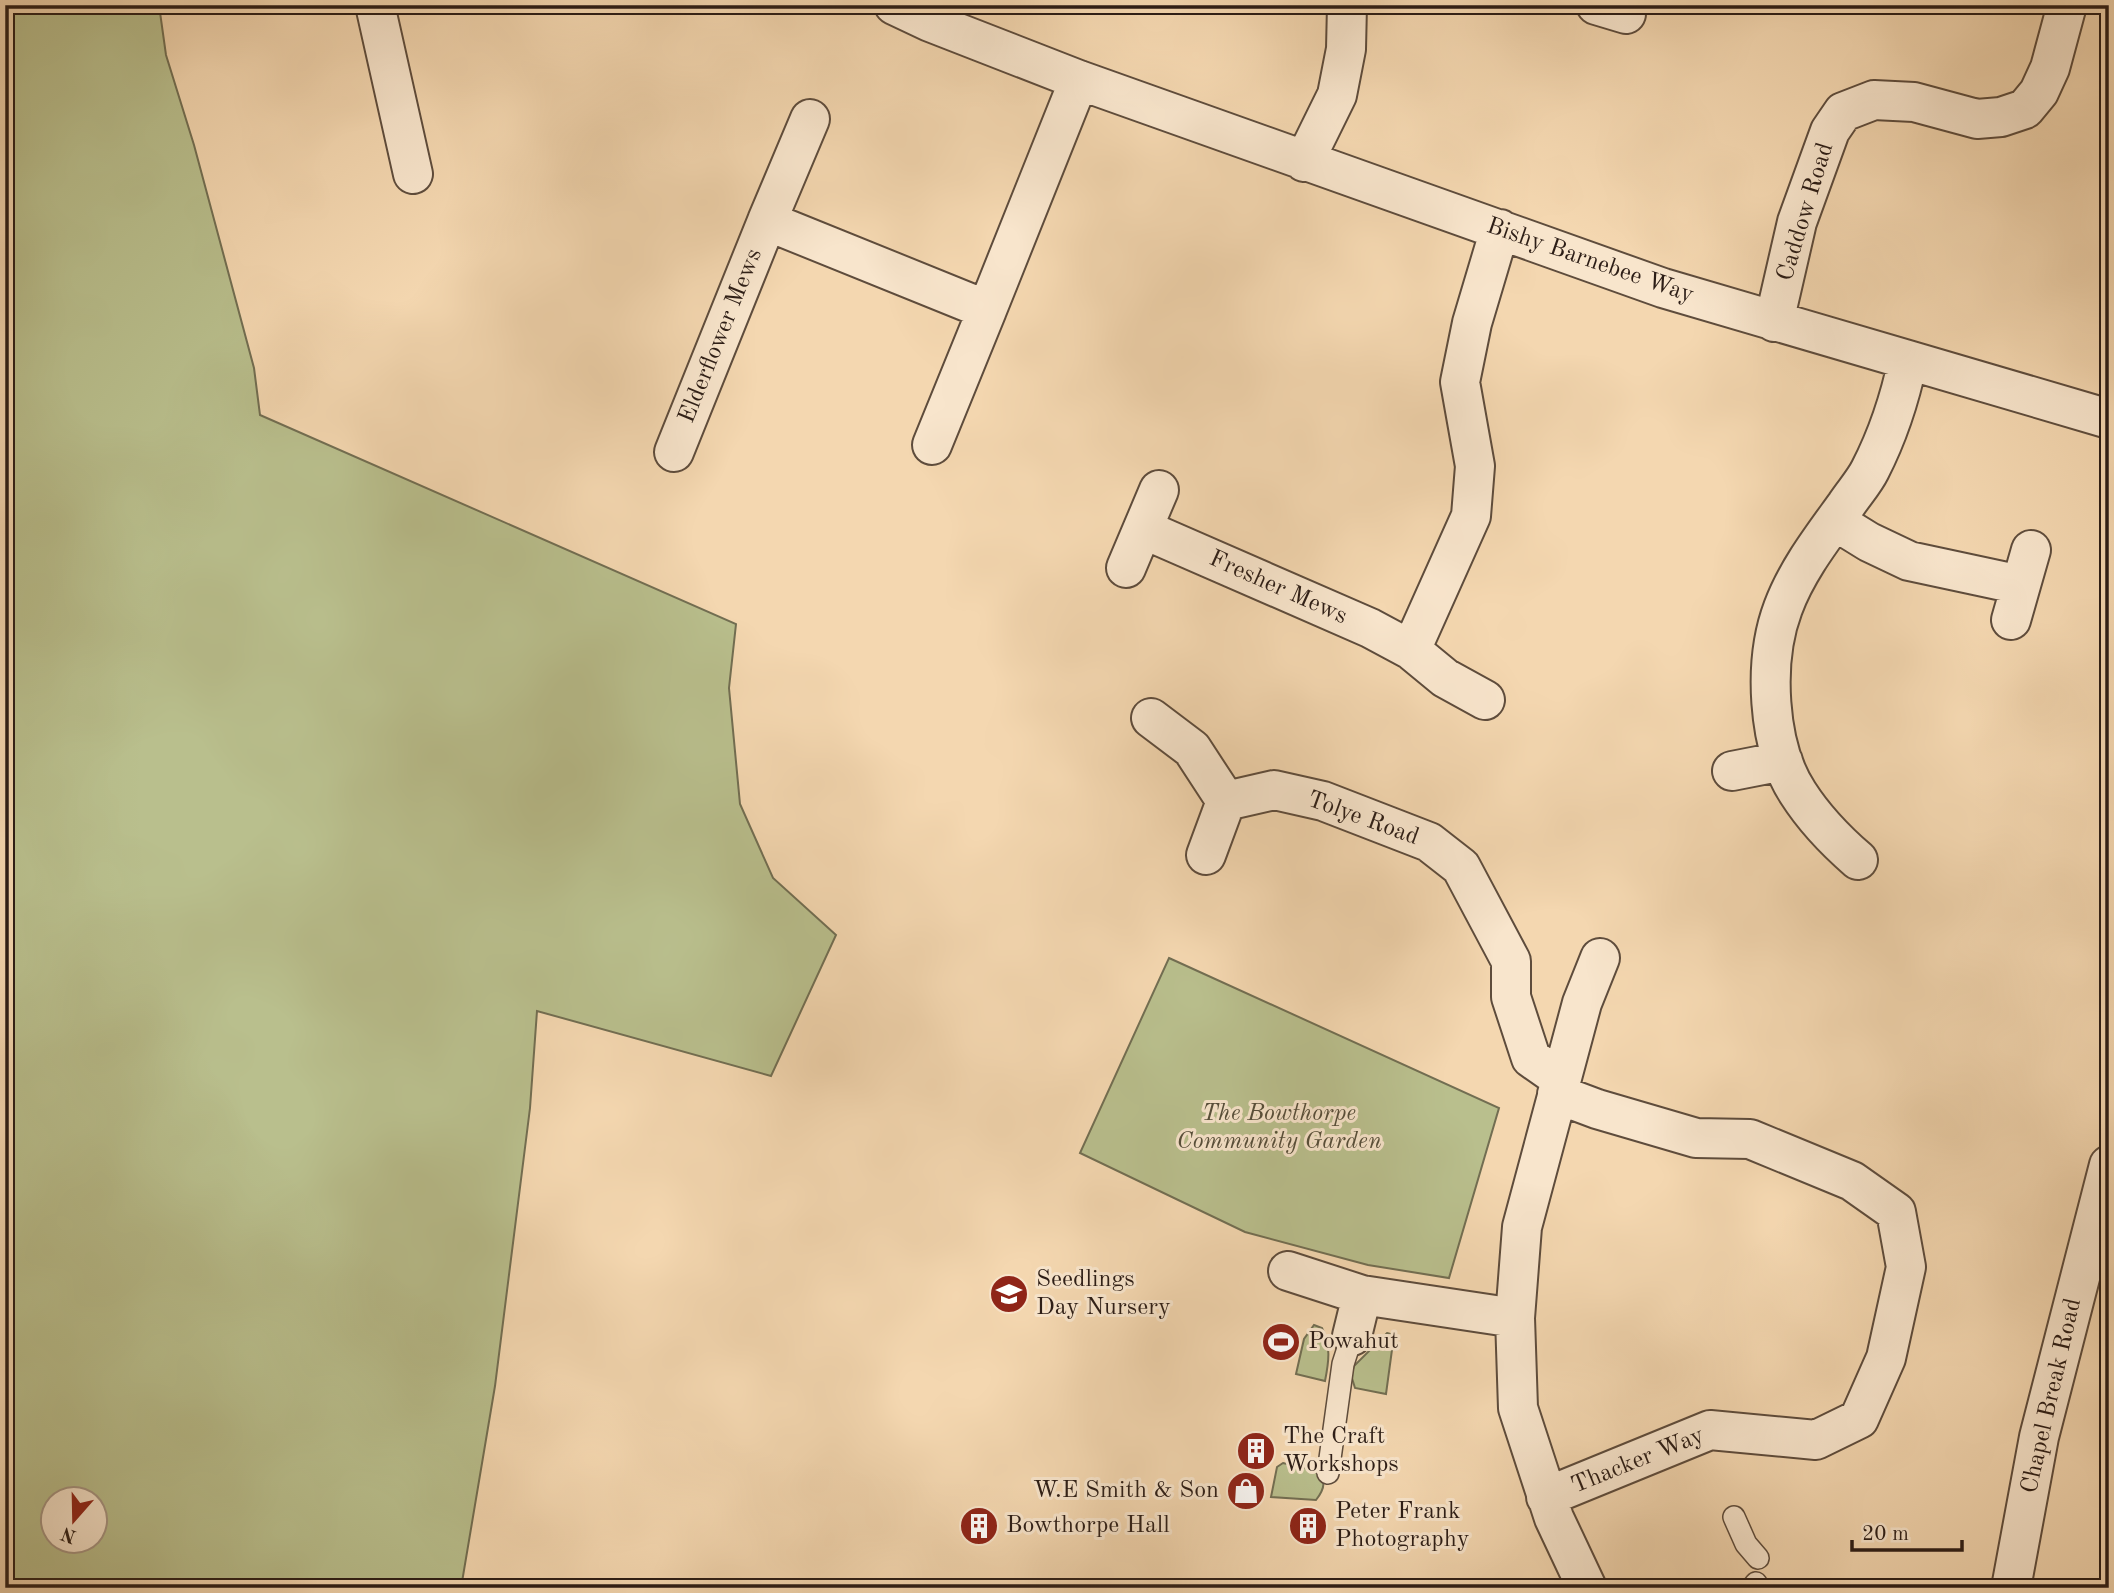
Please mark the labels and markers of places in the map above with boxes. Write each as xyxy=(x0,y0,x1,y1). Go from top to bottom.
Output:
place label: Seedlings Day Nursery xyxy=(1036,1268,1171,1320)
school or university icon: Seedlings Day Nursery xyxy=(988,1273,1030,1315)
sports icon: Powahut xyxy=(1260,1321,1302,1363)
place label: Powahut xyxy=(1308,1330,1399,1354)
place label: The Craft Workshops xyxy=(1283,1425,1399,1477)
building icon: The Craft Workshops xyxy=(1235,1430,1277,1472)
shop icon: W.E Smith & Son xyxy=(1225,1470,1267,1512)
place label: W.E Smith & Son xyxy=(1033,1479,1219,1503)
place label: Peter Frank Photography xyxy=(1335,1500,1470,1552)
building icon: Bowthorpe Hall xyxy=(958,1505,1000,1547)
building icon: Peter Frank Photography xyxy=(1287,1505,1329,1547)
place label: Bowthorpe Hall xyxy=(1006,1514,1170,1538)

